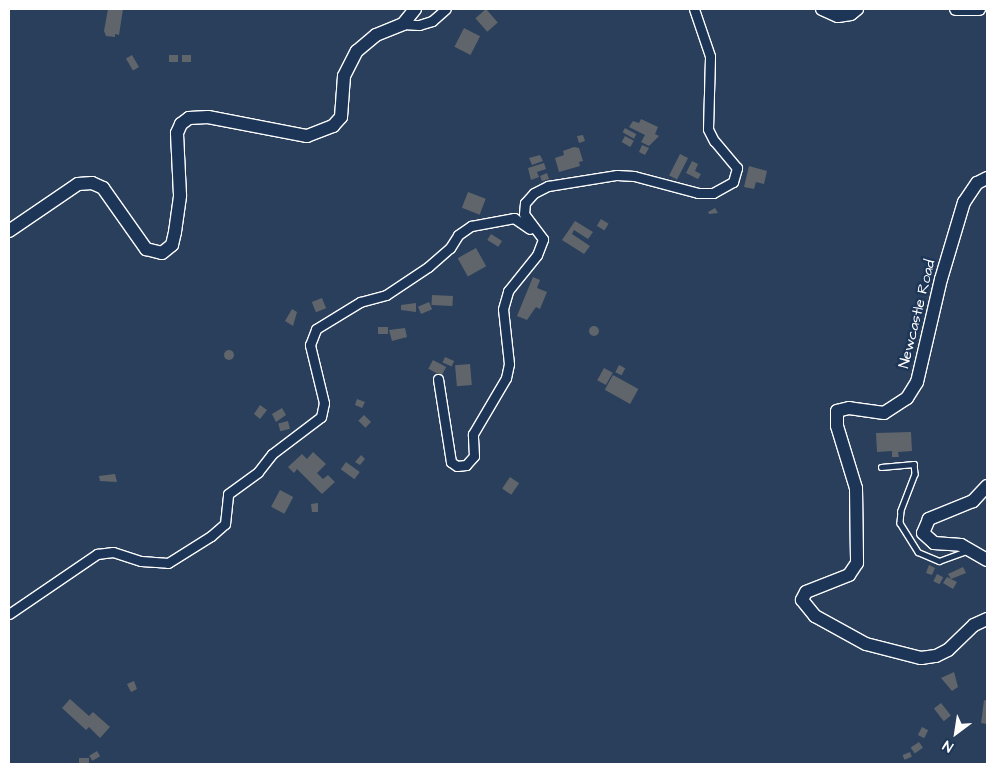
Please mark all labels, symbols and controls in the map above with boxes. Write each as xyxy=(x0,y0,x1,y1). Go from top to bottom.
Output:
street label: Newcastle Road xyxy=(895,258,939,370)
north arrow xyxy=(931,708,981,758)
text: N xyxy=(939,735,957,757)

